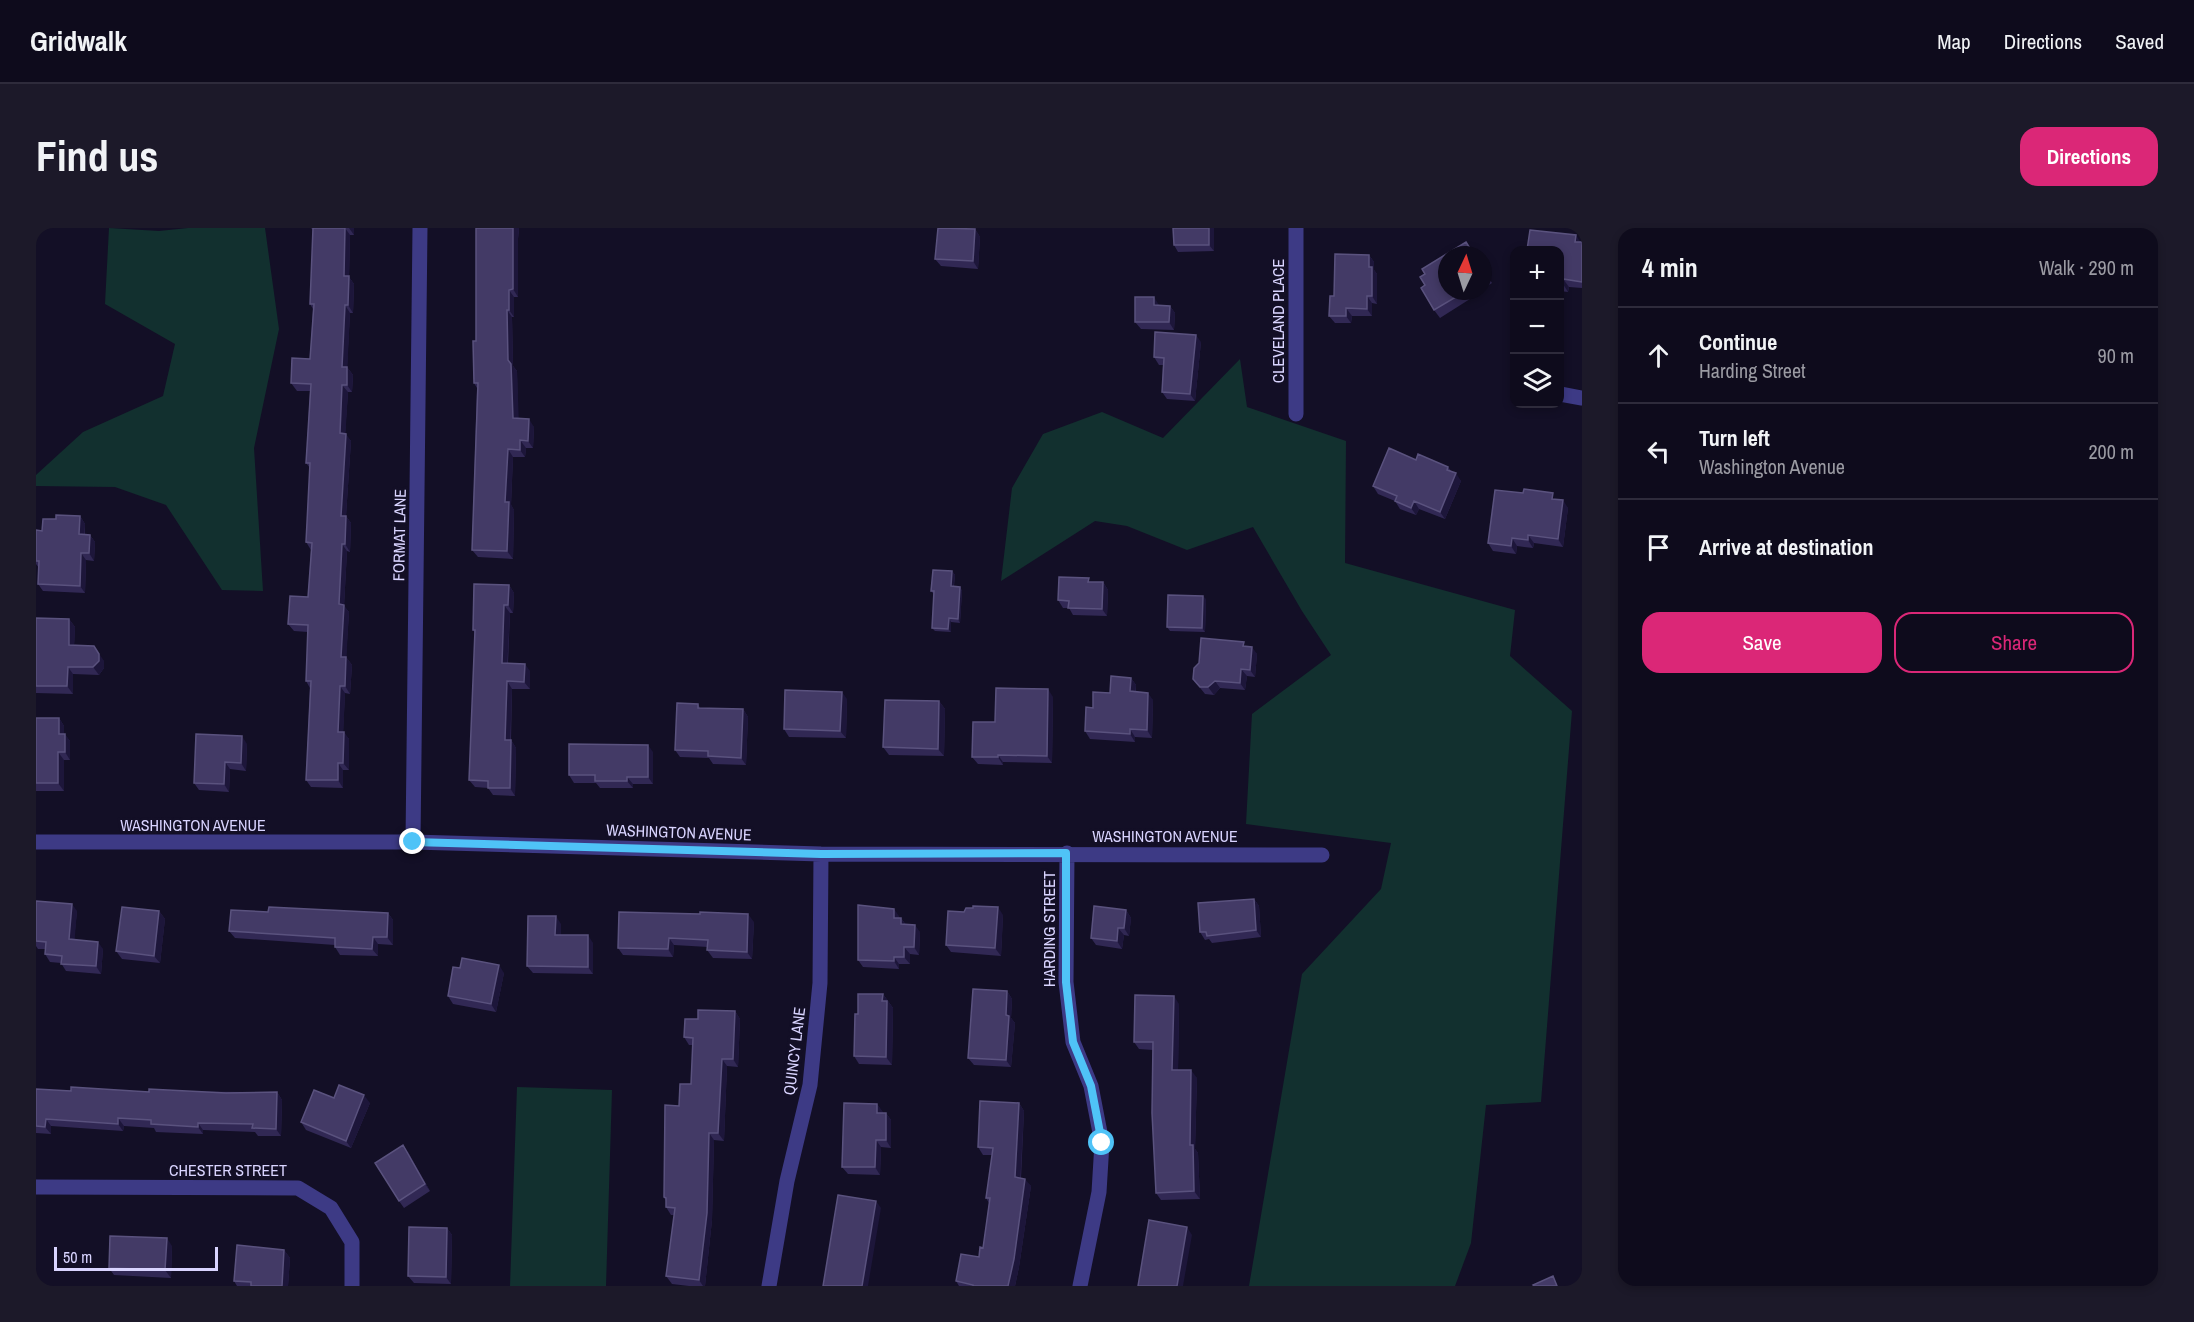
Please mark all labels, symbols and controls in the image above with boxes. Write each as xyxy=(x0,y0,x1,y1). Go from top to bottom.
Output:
text: Gridwalk xyxy=(30,22,127,60)
text: Map xyxy=(1937,27,1971,56)
text: Directions xyxy=(2004,27,2082,56)
text: Saved xyxy=(2115,27,2164,56)
button: Directions xyxy=(2020,127,2158,186)
text: Find us xyxy=(36,128,158,184)
north arrow xyxy=(1438,246,1492,300)
map controls xyxy=(1510,246,1564,408)
button: + xyxy=(1510,246,1564,300)
text: 4 min xyxy=(1642,250,1698,285)
text: Walk · 290 m xyxy=(2039,254,2134,281)
street label: CLEVELAND PLACE xyxy=(1267,259,1289,383)
button: − xyxy=(1510,300,1564,354)
text: Continue xyxy=(1699,327,1777,357)
icon: ahead xyxy=(1642,339,1675,372)
text: 90 m xyxy=(2098,342,2134,369)
button: layers xyxy=(1510,354,1564,408)
text: Harding Street xyxy=(1699,357,1806,384)
text: Turn left xyxy=(1699,423,1770,453)
icon: left xyxy=(1642,435,1675,468)
text: 200 m xyxy=(2088,438,2134,465)
text: Washington Avenue xyxy=(1699,453,1845,480)
street label: FORMAT LANE xyxy=(387,489,411,581)
icon: arrive xyxy=(1642,531,1675,564)
text: Arrive at destination xyxy=(1699,532,1873,562)
button: Save xyxy=(1642,612,1882,673)
button: Share xyxy=(1894,612,2134,673)
street label: WASHINGTON AVENUE xyxy=(120,814,266,836)
street label: WASHINGTON AVENUE xyxy=(606,818,752,846)
street label: WASHINGTON AVENUE xyxy=(1092,825,1238,847)
route end xyxy=(399,828,425,854)
street label: HARDING STREET xyxy=(1038,871,1060,987)
street label: QUINCY LANE xyxy=(778,1006,810,1096)
route start xyxy=(1088,1129,1114,1155)
street label: CHESTER STREET xyxy=(169,1159,287,1181)
scale bar xyxy=(54,1244,218,1272)
text: 50 m xyxy=(63,1246,92,1268)

